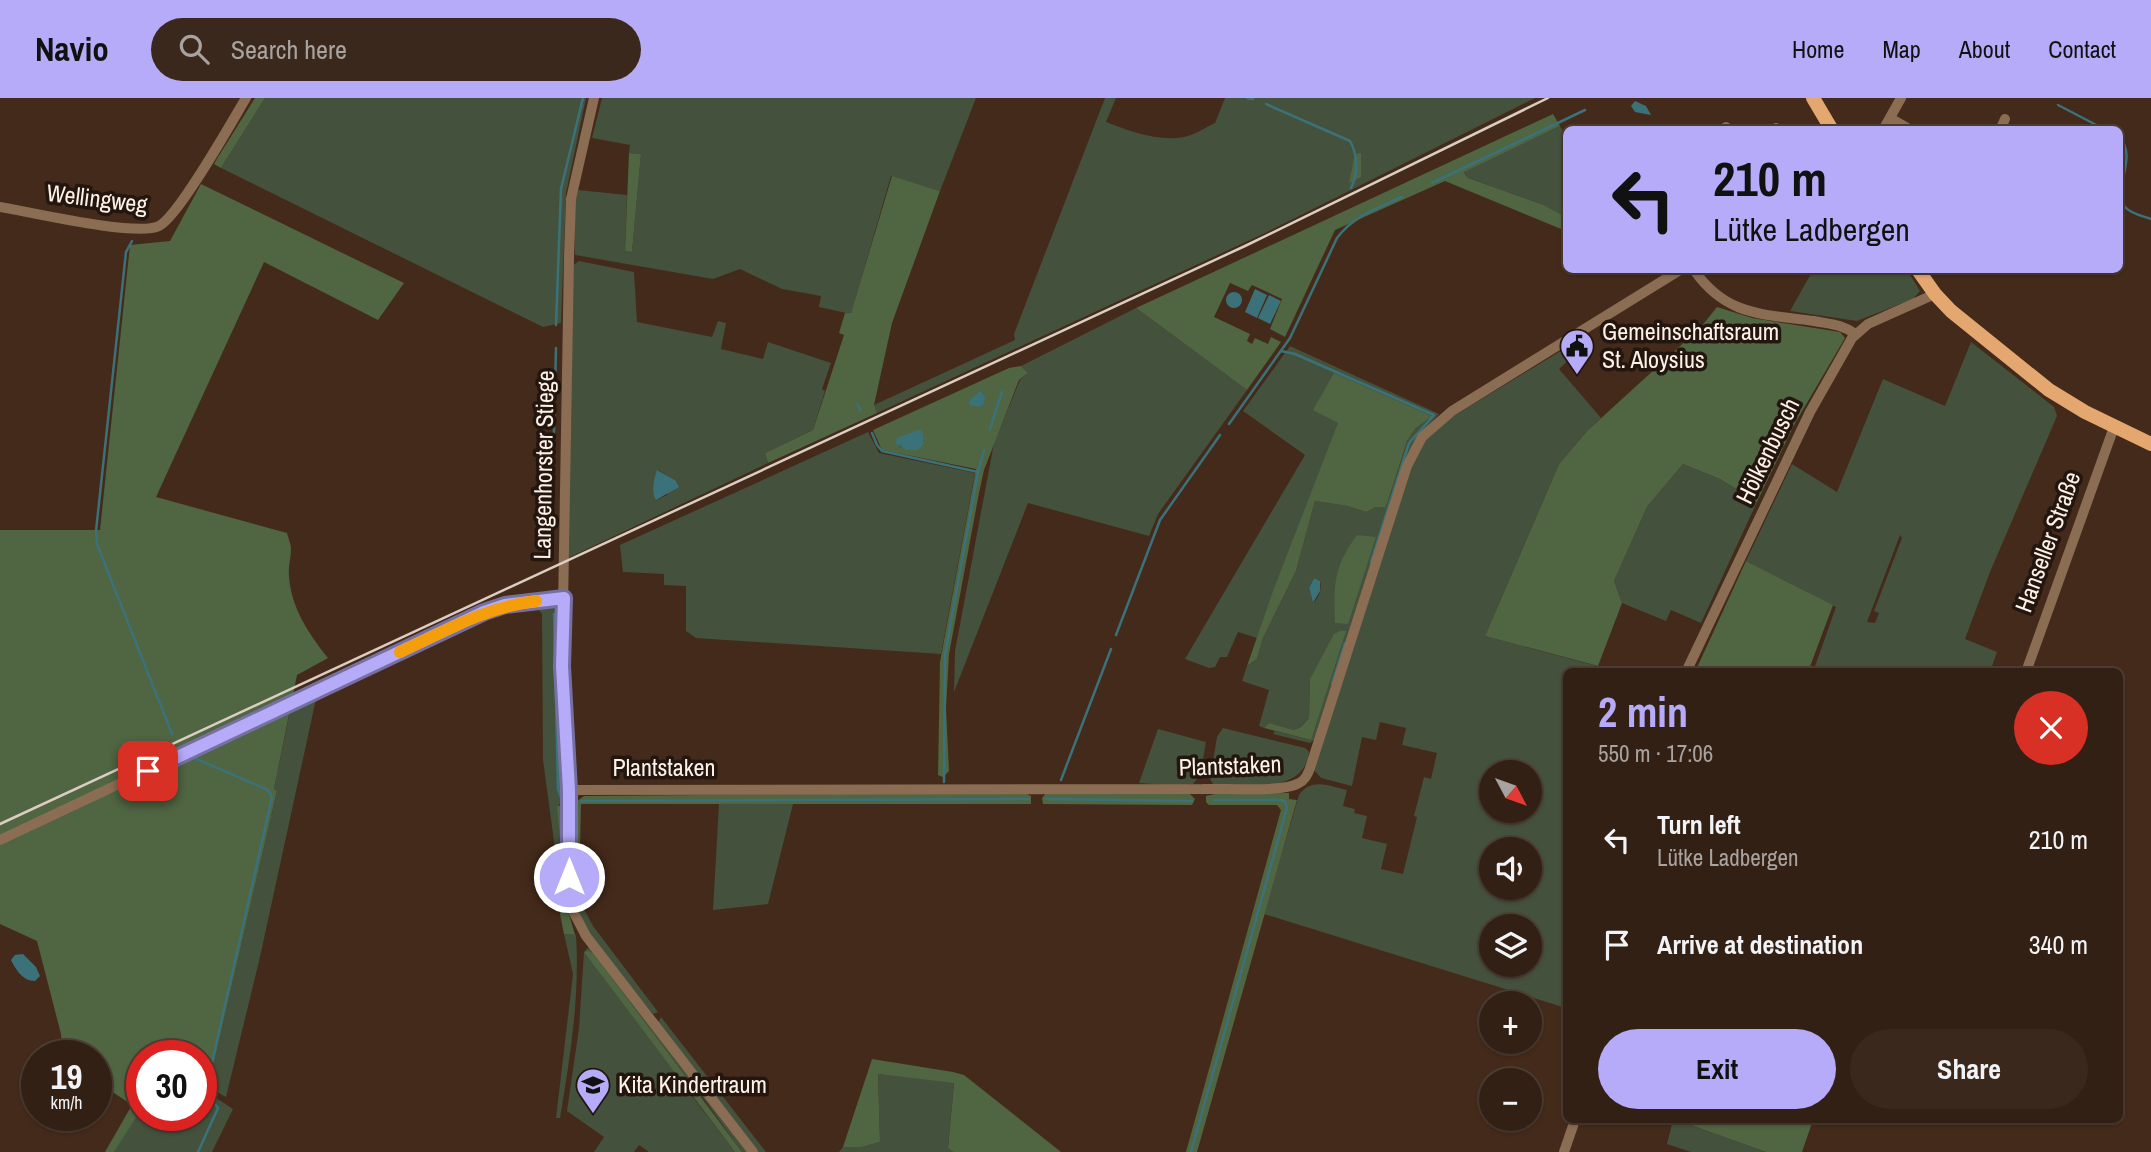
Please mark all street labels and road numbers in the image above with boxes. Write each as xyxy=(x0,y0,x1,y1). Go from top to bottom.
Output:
street label: Wellingweg xyxy=(45,176,149,220)
street label: Langenhorster Stiege xyxy=(525,370,561,560)
street label: Hölkenbusch xyxy=(1728,392,1806,509)
street label: Hanseller Straße xyxy=(2007,467,2087,617)
street label: Plantstaken xyxy=(1178,747,1282,783)
street label: Plantstaken xyxy=(613,751,715,783)

